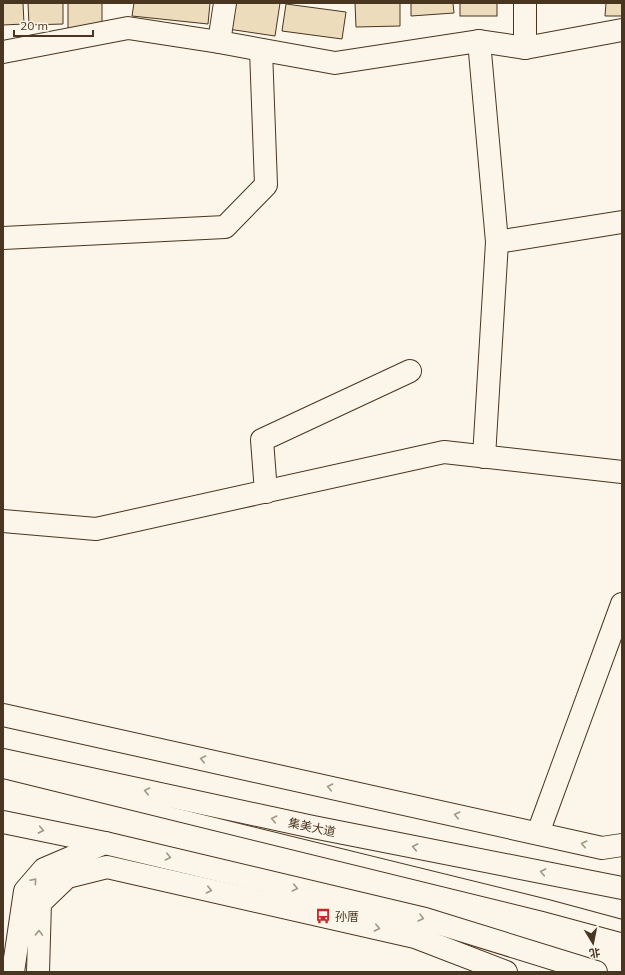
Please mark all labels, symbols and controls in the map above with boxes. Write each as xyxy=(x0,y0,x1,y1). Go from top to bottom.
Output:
scale bar xyxy=(14,12,93,38)
text: 20 m xyxy=(20,18,48,33)
one-way arrow xyxy=(200,756,206,764)
one-way arrow xyxy=(327,784,333,792)
one-way arrow xyxy=(144,788,150,796)
one-way arrow xyxy=(454,812,460,820)
one-way arrow xyxy=(271,815,277,823)
street label: 集美大道 xyxy=(287,815,337,839)
one-way arrow xyxy=(38,825,44,833)
one-way arrow xyxy=(581,840,587,848)
one-way arrow xyxy=(412,843,418,852)
one-way arrow xyxy=(165,853,171,861)
one-way arrow xyxy=(539,868,546,877)
one-way arrow xyxy=(29,878,36,886)
one-way arrow xyxy=(292,883,298,891)
one-way arrow xyxy=(206,886,213,894)
bus stop icon: 孙厝 xyxy=(314,907,332,925)
place label: 孙厝 xyxy=(335,909,359,924)
one-way arrow xyxy=(417,913,424,922)
north arrow xyxy=(573,923,613,963)
one-way arrow xyxy=(374,924,380,932)
one-way arrow xyxy=(35,930,43,936)
text: 北 xyxy=(588,945,601,961)

